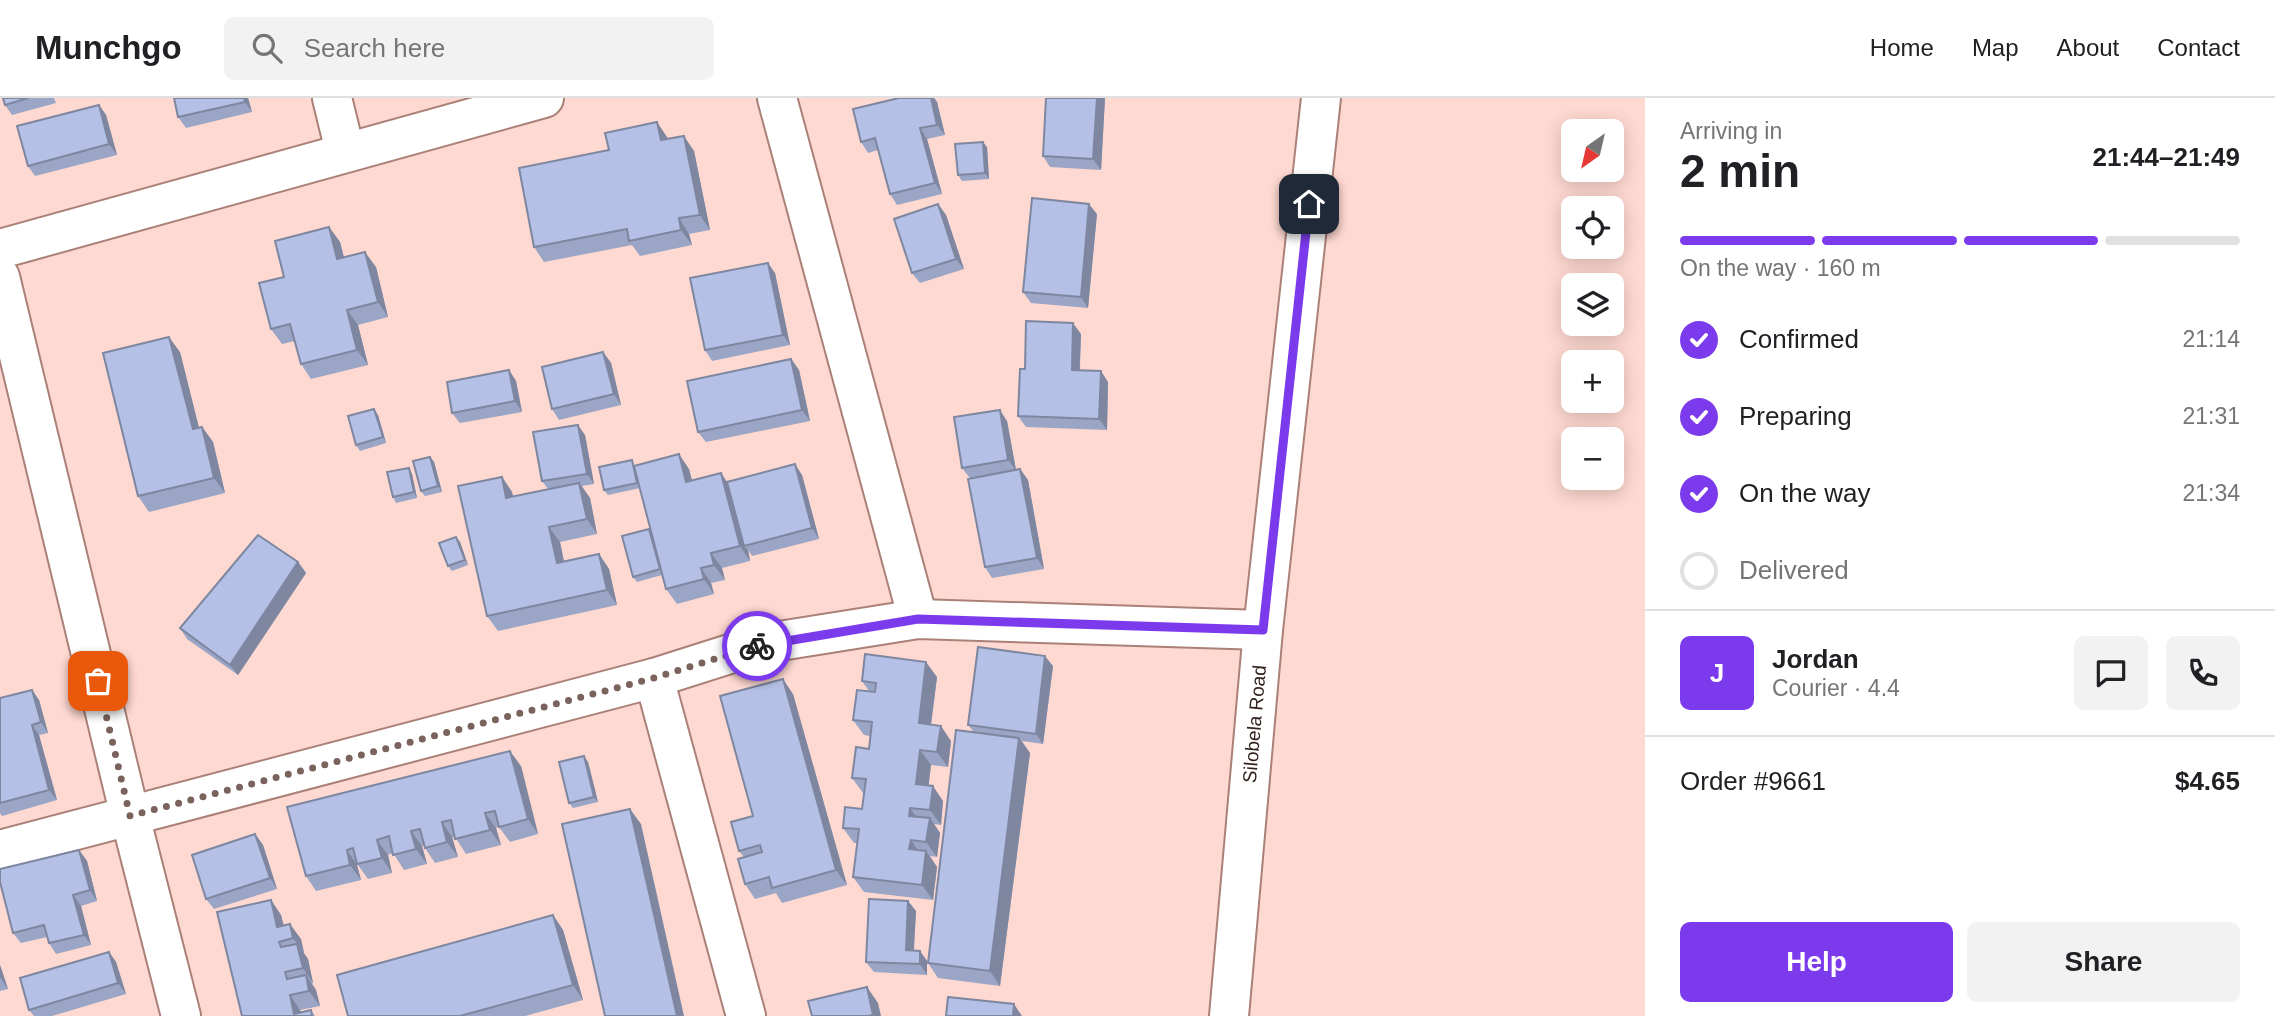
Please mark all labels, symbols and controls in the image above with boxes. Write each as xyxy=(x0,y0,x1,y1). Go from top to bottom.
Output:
search box xyxy=(224,17,714,80)
text: Munchgo xyxy=(35,29,182,66)
icon: search xyxy=(248,29,286,67)
text: Search here xyxy=(304,33,445,63)
text: Home xyxy=(1870,34,1934,61)
text: Map xyxy=(1972,34,2019,61)
text: About xyxy=(2057,34,2119,61)
text: Contact xyxy=(2157,34,2240,61)
text: Arriving in xyxy=(1680,118,1782,144)
north arrow xyxy=(1561,119,1624,182)
map controls xyxy=(1561,119,1624,490)
text: 21:44–21:49 xyxy=(2093,142,2240,172)
text: 2 min xyxy=(1680,145,1800,197)
pin xyxy=(1279,174,1339,234)
icon: home xyxy=(1290,185,1328,223)
button: locate xyxy=(1561,196,1624,259)
text: On the way · 160 m xyxy=(1680,255,1881,281)
button: layers xyxy=(1561,273,1624,336)
icon: check xyxy=(1680,321,1718,359)
text: Confirmed xyxy=(1739,324,1859,354)
text: 21:14 xyxy=(2182,326,2240,352)
button: + xyxy=(1561,350,1624,413)
icon: check xyxy=(1680,398,1718,436)
text: Preparing xyxy=(1739,401,1852,431)
text: 21:31 xyxy=(2182,403,2240,429)
button: − xyxy=(1561,427,1624,490)
icon: check xyxy=(1680,475,1718,513)
text: On the way xyxy=(1739,478,1871,508)
text: 21:34 xyxy=(2182,480,2240,506)
text: Delivered xyxy=(1739,555,1849,585)
courier xyxy=(722,611,792,681)
icon: bike xyxy=(738,627,776,665)
button: chat xyxy=(2074,636,2148,710)
button: phone xyxy=(2166,636,2240,710)
text: Jordan xyxy=(1772,644,1859,674)
pin xyxy=(68,651,128,711)
text: J xyxy=(1710,658,1724,688)
icon: bag xyxy=(79,662,117,700)
street label: Silobela Road xyxy=(1239,664,1270,784)
text: Courier · 4.4 xyxy=(1772,675,1900,701)
text: Order #9661 xyxy=(1680,766,1826,796)
text: $4.65 xyxy=(2175,766,2240,796)
button: Help xyxy=(1680,922,1953,1002)
button: Share xyxy=(1967,922,2240,1002)

